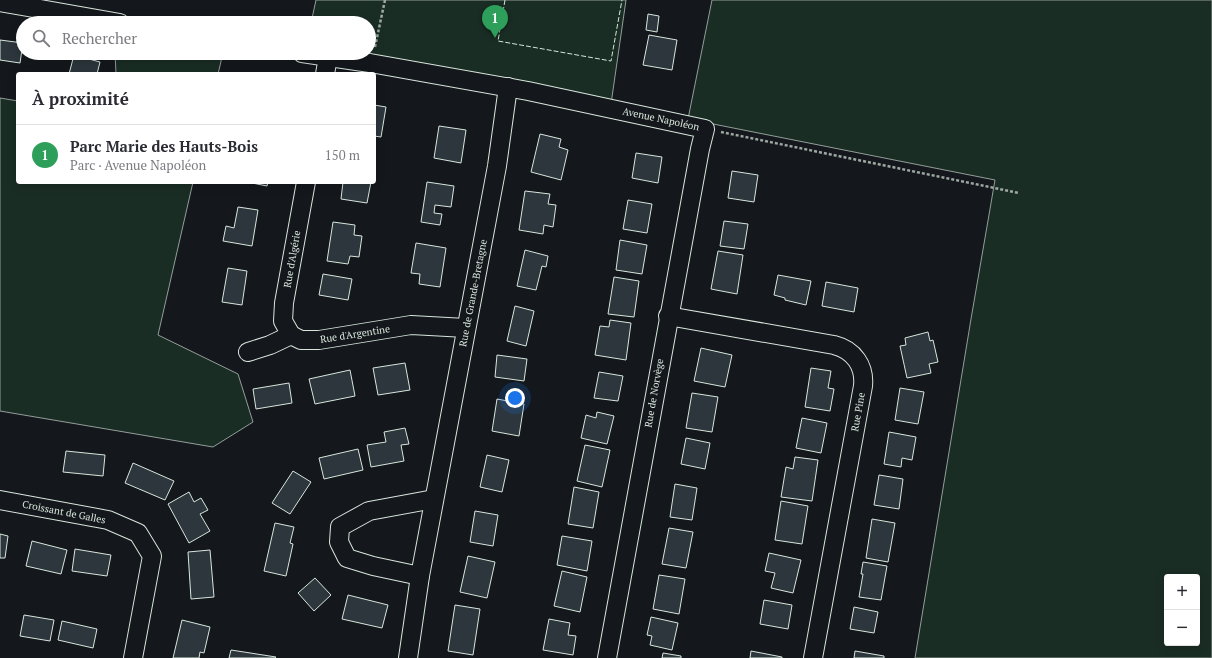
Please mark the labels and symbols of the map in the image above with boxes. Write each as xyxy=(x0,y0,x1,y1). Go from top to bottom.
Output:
pin: 1 xyxy=(482,5,508,38)
street label: Avenue Napoléon xyxy=(621,105,701,134)
street label: Rue d'Algérie xyxy=(281,229,303,289)
street label: Rue de Grande-Bretagne xyxy=(456,238,490,348)
street label: Rue d'Argentine xyxy=(319,322,391,346)
street label: Rue de Norvège xyxy=(642,358,666,428)
your location xyxy=(505,388,525,408)
street label: Rue Pine xyxy=(848,391,868,433)
street label: Croissant de Galles xyxy=(21,498,107,526)

